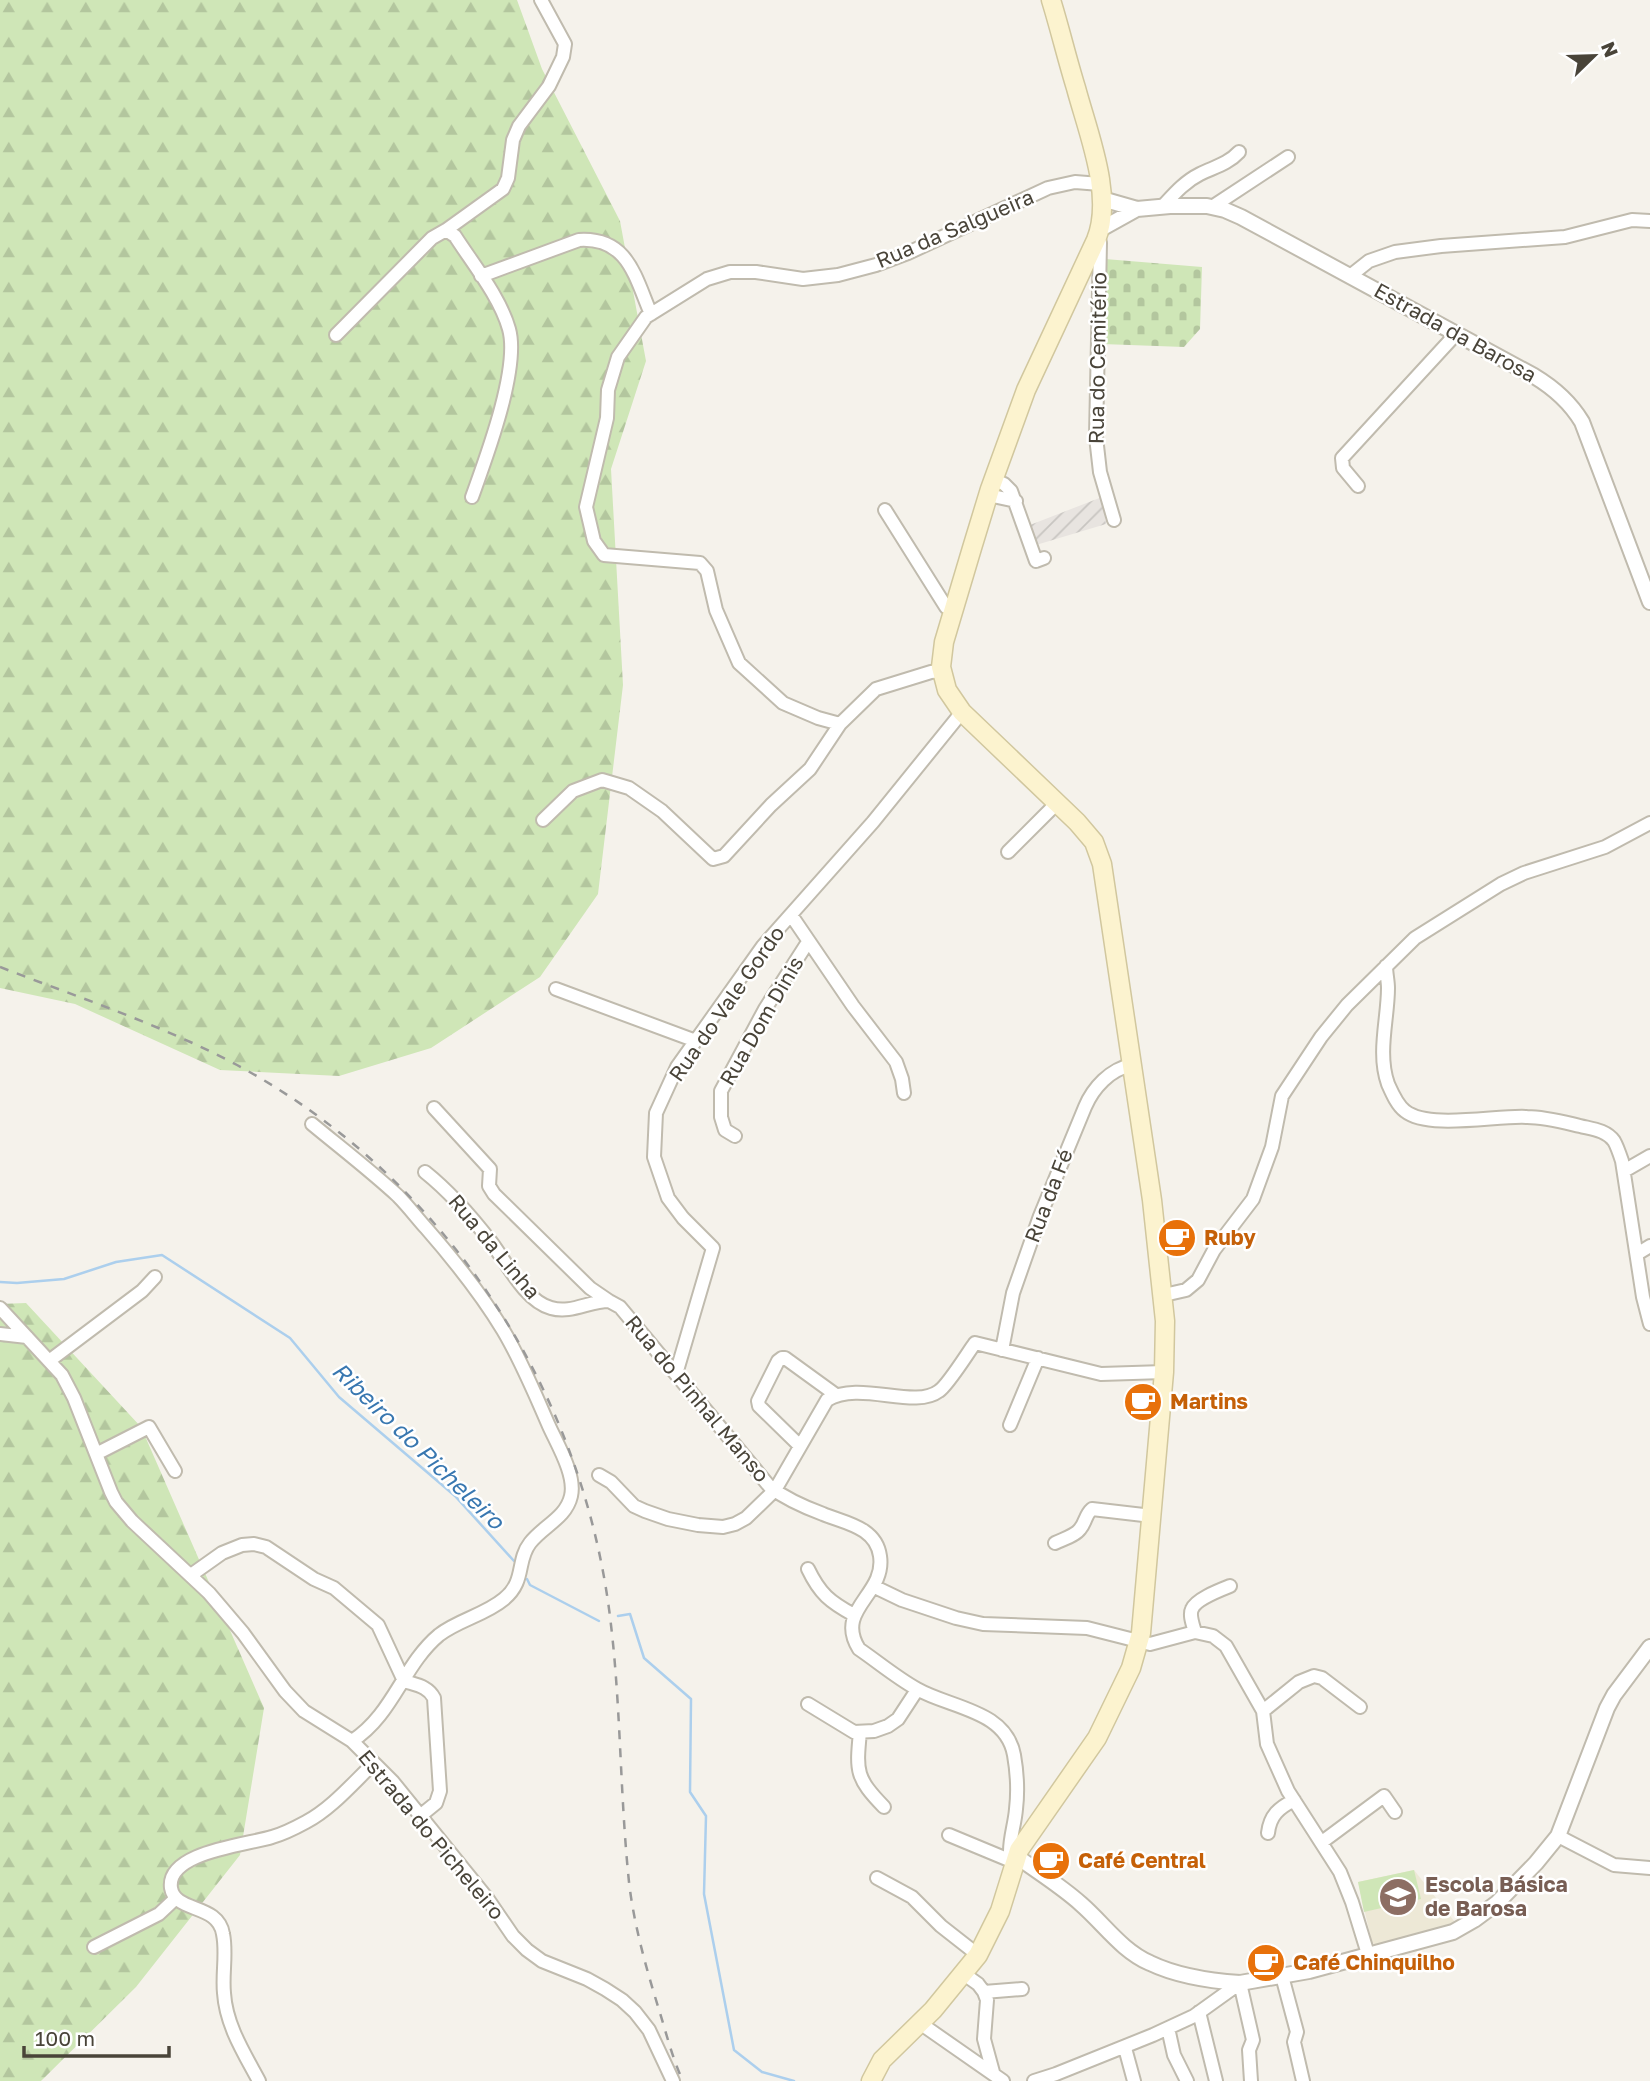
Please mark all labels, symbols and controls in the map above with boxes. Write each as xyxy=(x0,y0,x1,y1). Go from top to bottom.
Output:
north arrow xyxy=(1559,21,1629,91)
text: N xyxy=(1597,38,1624,60)
street label: Rua da Salgueira xyxy=(872,183,1037,273)
street label: Rua do Cemitério xyxy=(1083,272,1112,444)
street label: Estrada da Barosa xyxy=(1370,277,1541,388)
street label: Rua do Vale Gordo xyxy=(663,921,790,1086)
street label: Rua Dom Dinis xyxy=(714,951,809,1090)
street label: Rua da Fé xyxy=(1018,1145,1078,1246)
street label: Rua da Linha xyxy=(443,1189,546,1304)
cafe icon: Ruby xyxy=(1156,1217,1198,1259)
place label: Ruby xyxy=(1204,1224,1256,1250)
street label: Rua do Pinhal Manso xyxy=(620,1310,775,1487)
water label: Ribeiro do Picheleiro xyxy=(327,1356,511,1535)
cafe icon: Martins xyxy=(1122,1381,1164,1423)
place label: Martins xyxy=(1170,1388,1248,1414)
street label: Estrada do Picheleiro xyxy=(353,1744,510,1925)
cafe icon: Café Central xyxy=(1030,1840,1072,1882)
place label: Café Central xyxy=(1078,1847,1206,1873)
place label: Escola Básica de Barosa xyxy=(1425,1871,1568,1921)
school or university icon: Escola Básica de Barosa xyxy=(1377,1876,1419,1918)
cafe icon: Café Chinquilho xyxy=(1245,1942,1287,1984)
place label: Café Chinquilho xyxy=(1293,1949,1455,1975)
scale bar xyxy=(24,2014,170,2058)
text: 100 m xyxy=(35,2025,95,2051)

